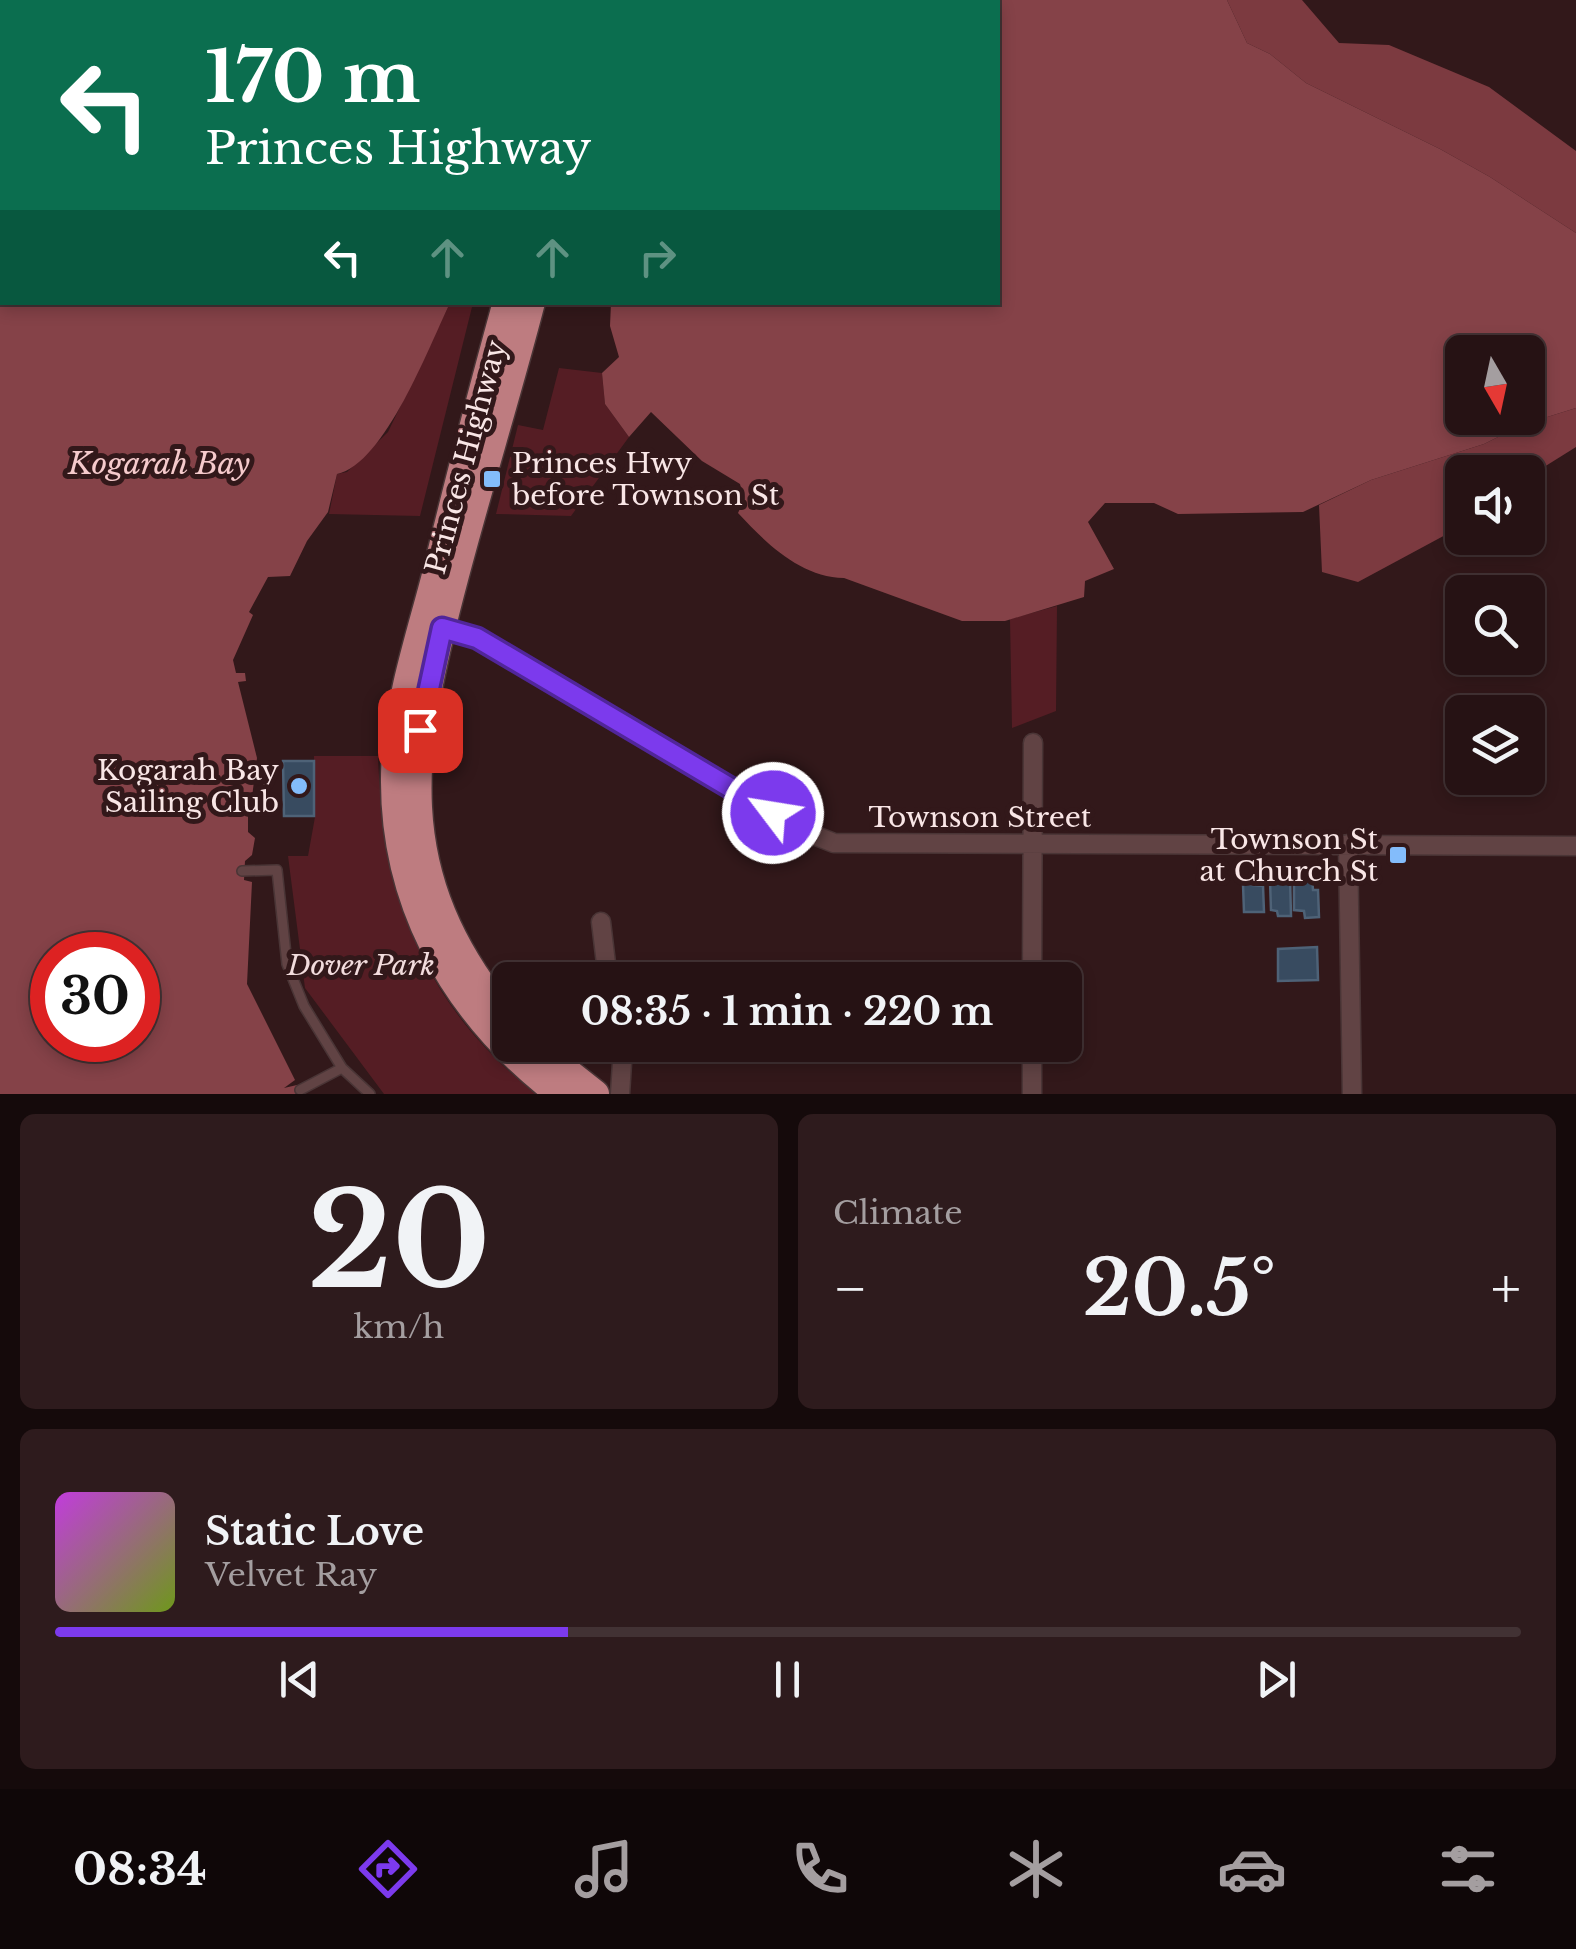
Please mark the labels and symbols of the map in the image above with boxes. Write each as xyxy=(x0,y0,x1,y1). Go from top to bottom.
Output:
north arrow xyxy=(1445,335,1545,435)
street label: Princes Highway xyxy=(418,336,514,578)
water label: Kogarah Bay xyxy=(67,445,250,482)
place label: Princes Hwy before Townson St xyxy=(511,446,780,513)
marker: Princes Hwy before Townson St xyxy=(481,468,503,490)
pin xyxy=(378,688,463,773)
place label: Kogarah Bay Sailing Club xyxy=(97,753,279,820)
position arrow xyxy=(721,761,825,865)
marker: Kogarah Bay Sailing Club xyxy=(288,775,310,797)
street label: Townson Street xyxy=(869,800,1092,835)
place label: Townson St at Church St xyxy=(1200,822,1378,889)
marker: Townson St at Church St xyxy=(1387,844,1409,866)
speed limit sign: 30 xyxy=(30,932,160,1062)
park label: Dover Park xyxy=(286,948,435,983)

